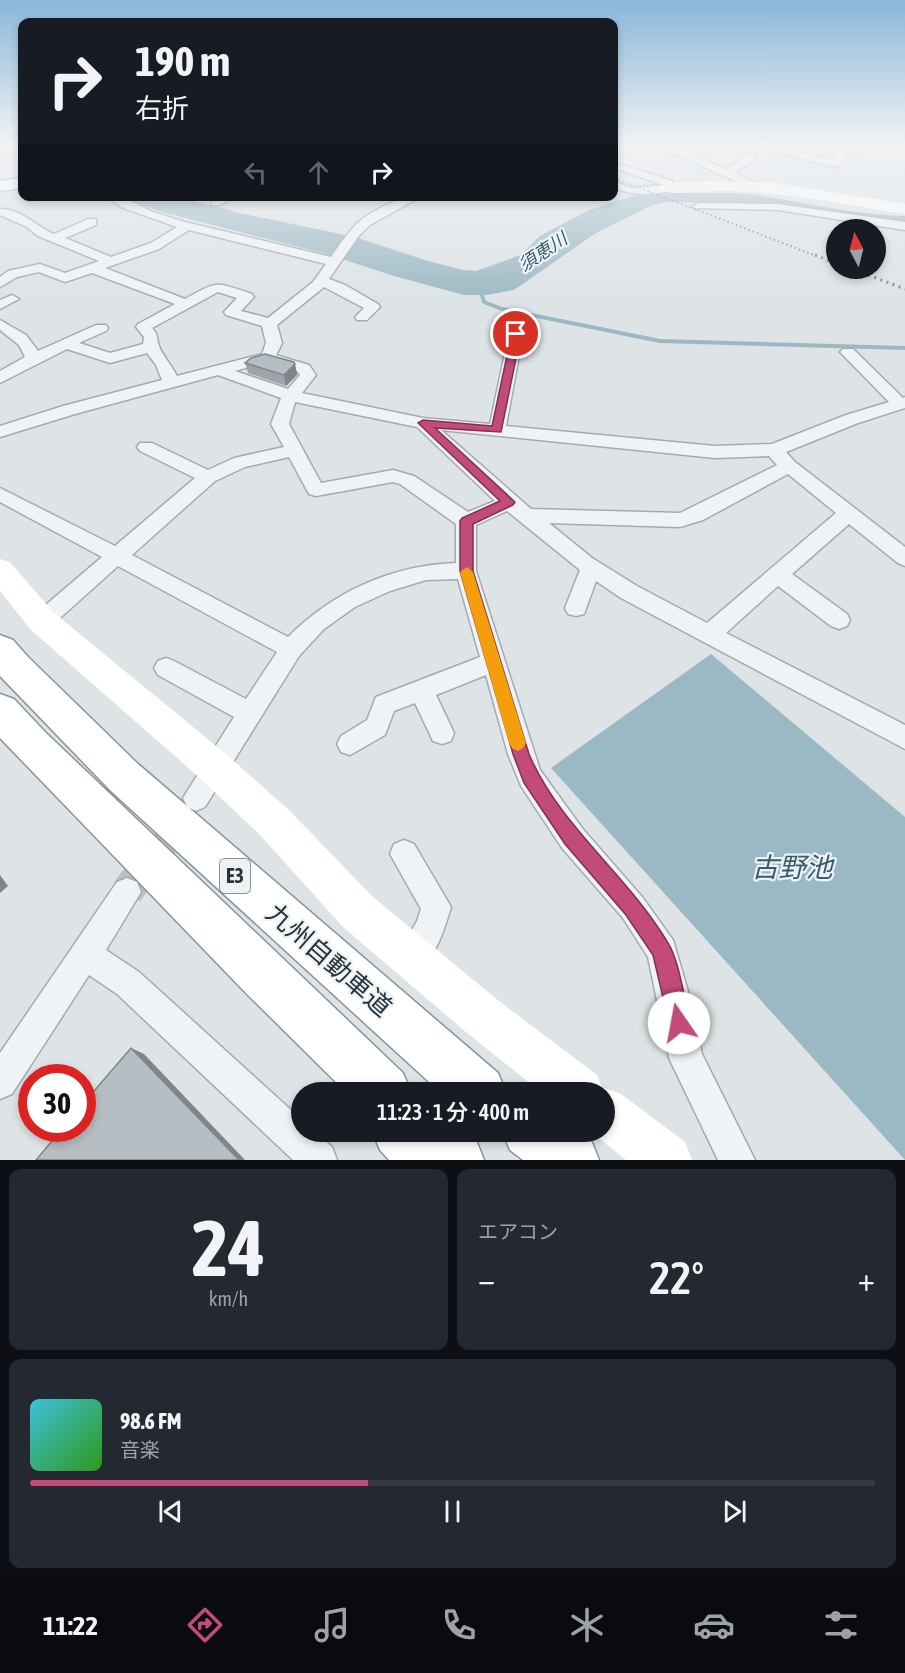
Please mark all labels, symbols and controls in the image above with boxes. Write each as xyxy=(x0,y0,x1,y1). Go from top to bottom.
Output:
text: 190 m xyxy=(135,37,230,85)
icon: right xyxy=(36,42,114,120)
text: 右折 xyxy=(135,93,189,124)
icon: left xyxy=(239,156,272,189)
icon: ahead xyxy=(302,156,335,189)
icon: right xyxy=(365,156,398,189)
north arrow xyxy=(826,219,886,279)
map controls xyxy=(826,219,886,279)
water label: 須恵川 xyxy=(514,227,573,275)
pin xyxy=(490,308,541,359)
icon: arrive xyxy=(499,317,532,350)
water label: 古野池 xyxy=(752,852,835,883)
road number: E3 xyxy=(220,859,250,893)
street label: 九州自動車道 xyxy=(260,898,398,1022)
position arrow xyxy=(647,991,711,1055)
speed limit sign: 30 xyxy=(18,1064,96,1142)
text: 11:23 · 1 分 · 400 m xyxy=(377,1099,529,1125)
text: 24 xyxy=(192,1203,265,1293)
text: エアコン xyxy=(478,1220,558,1243)
text: 22° xyxy=(649,1252,704,1304)
text: − xyxy=(478,1260,495,1298)
text: + xyxy=(858,1260,875,1298)
text: km/h xyxy=(209,1287,248,1310)
text: 98.6 FM xyxy=(120,1408,182,1434)
text: 音楽 xyxy=(120,1438,160,1461)
icon: previous xyxy=(154,1495,187,1528)
icon: pause xyxy=(436,1495,469,1528)
icon: next xyxy=(718,1495,751,1528)
icon: directions xyxy=(184,1604,226,1646)
icon: music xyxy=(311,1604,353,1646)
icon: phone xyxy=(438,1604,480,1646)
icon: climate xyxy=(566,1604,608,1646)
icon: car xyxy=(693,1604,735,1646)
icon: filters xyxy=(820,1604,862,1646)
text: 11:22 xyxy=(43,1610,98,1641)

